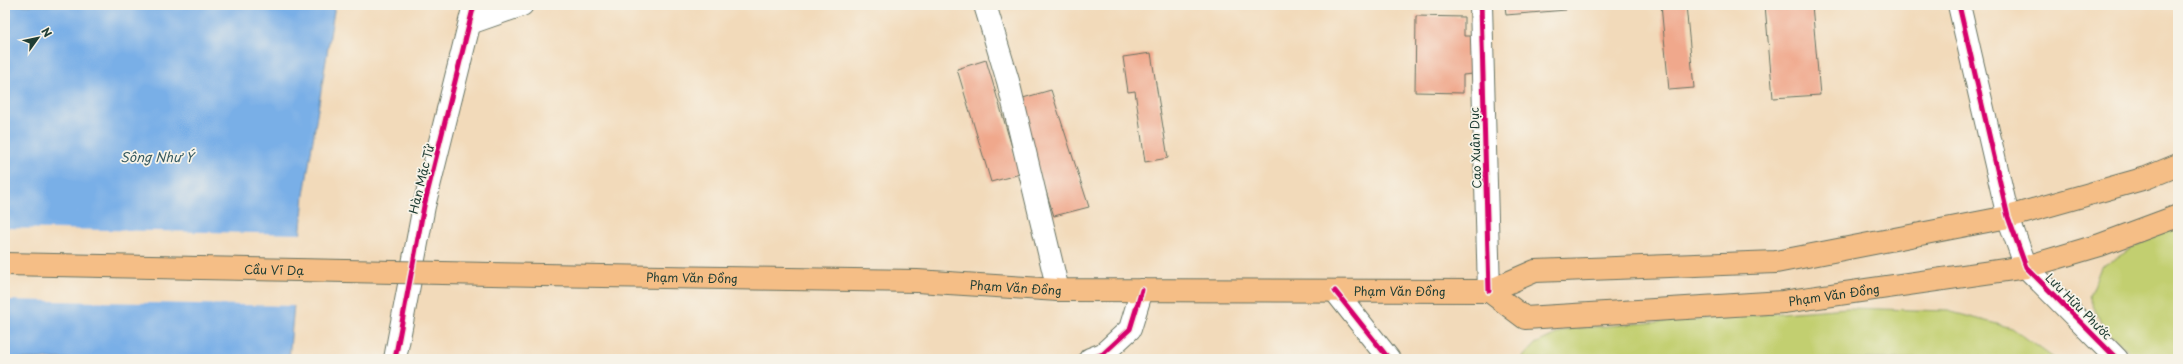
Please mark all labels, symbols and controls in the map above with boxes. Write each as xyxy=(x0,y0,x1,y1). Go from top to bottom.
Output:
north arrow xyxy=(18,18,58,58)
text: N xyxy=(37,24,56,41)
street label: Cao Xuân Dục xyxy=(1465,107,1485,189)
street label: Hàn Mặc Tử xyxy=(404,142,438,216)
water label: Sông Như Ý xyxy=(120,147,197,166)
street label: Cầu Vĩ Dạ xyxy=(244,260,304,279)
street label: Phạm Văn Đồng xyxy=(646,268,738,287)
street label: Lưu Hữu Phước xyxy=(2042,269,2116,343)
street label: Phạm Văn Đồng xyxy=(969,275,1062,299)
street label: Phạm Văn Đồng xyxy=(1787,279,1881,310)
street label: Phạm Văn Đồng xyxy=(1354,282,1446,300)

